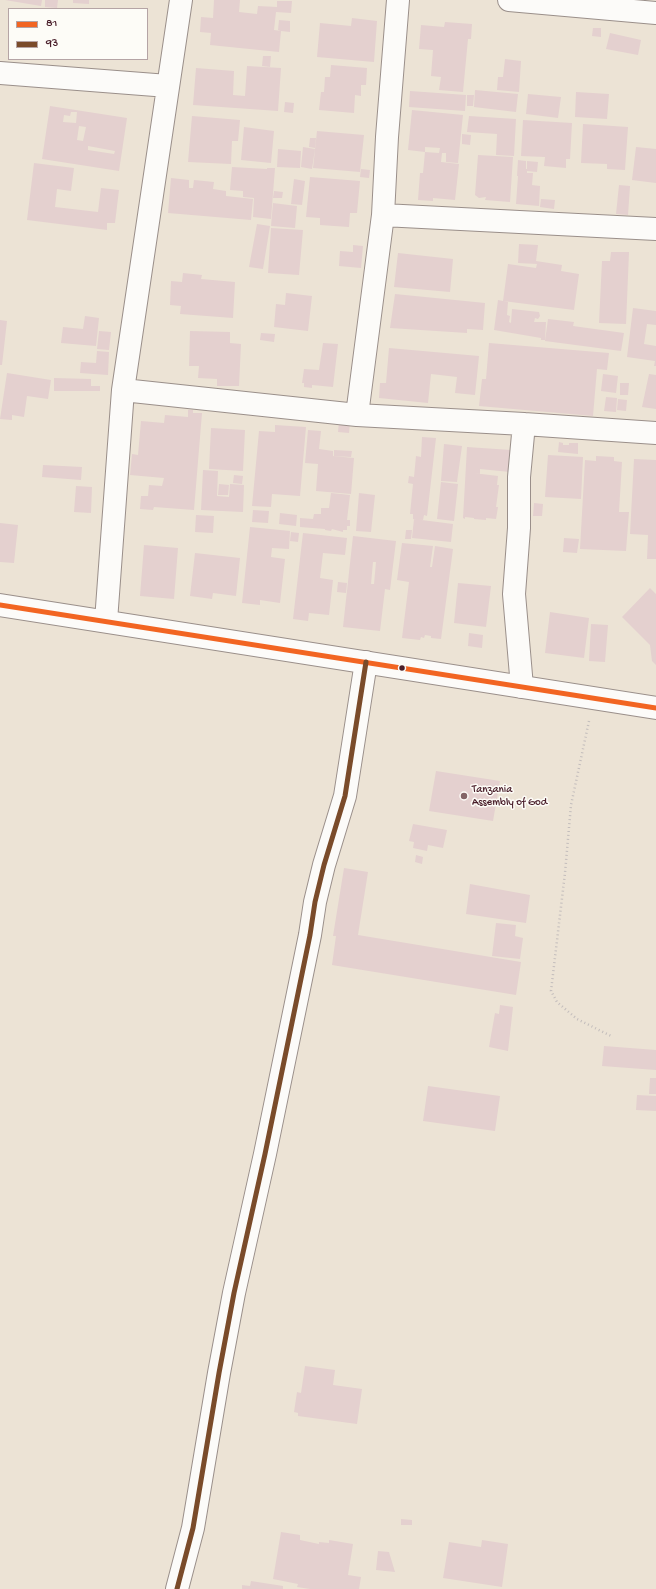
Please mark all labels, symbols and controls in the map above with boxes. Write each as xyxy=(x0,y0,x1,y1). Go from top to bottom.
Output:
legend xyxy=(8,8,148,60)
text: 81 xyxy=(46,17,57,31)
text: 93 xyxy=(46,37,58,51)
unlabelled marker xyxy=(397,663,407,673)
place label: Tanzania Assembly of God xyxy=(472,783,547,809)
marker: Tanzania Assembly of God xyxy=(459,791,469,801)

